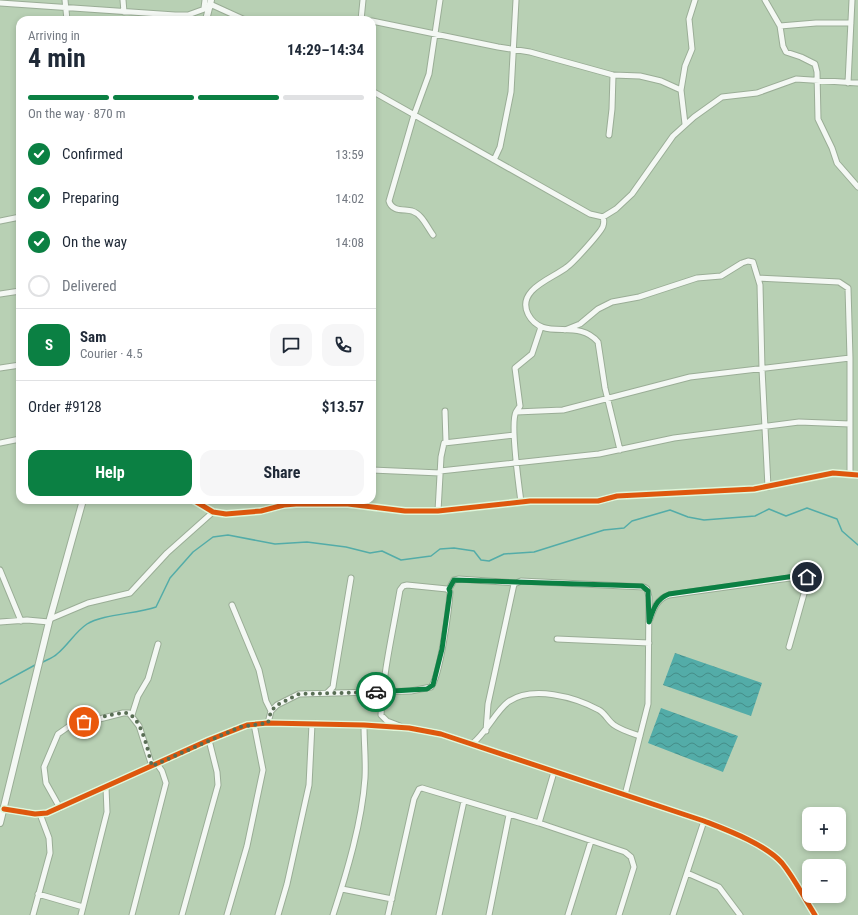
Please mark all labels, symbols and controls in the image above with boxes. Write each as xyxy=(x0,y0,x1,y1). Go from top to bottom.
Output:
text: Arriving in xyxy=(28,28,80,43)
text: 14:29–14:34 xyxy=(287,41,364,59)
text: 4 min xyxy=(28,43,86,73)
text: On the way · 870 m xyxy=(28,106,125,121)
icon: check xyxy=(28,143,50,165)
text: Confirmed xyxy=(62,145,123,163)
text: 13:59 xyxy=(335,147,364,162)
icon: check xyxy=(28,187,50,209)
text: Preparing xyxy=(62,189,119,207)
text: 14:02 xyxy=(335,191,364,206)
icon: check xyxy=(28,231,50,253)
text: On the way xyxy=(62,233,127,251)
text: 14:08 xyxy=(335,235,364,250)
text: Delivered xyxy=(62,277,117,295)
button: chat xyxy=(270,324,312,366)
button: phone xyxy=(322,324,364,366)
text: Sam xyxy=(80,328,106,346)
text: S xyxy=(45,336,53,354)
text: Courier · 4.5 xyxy=(80,346,143,361)
text: Order #9128 xyxy=(28,398,102,416)
text: $13.57 xyxy=(322,398,364,416)
button: Help xyxy=(28,450,192,496)
button: Share xyxy=(200,450,364,496)
pin xyxy=(790,560,824,594)
icon: home xyxy=(796,566,818,588)
courier xyxy=(356,672,396,712)
icon: car xyxy=(365,681,387,703)
pin xyxy=(67,705,101,739)
icon: bag xyxy=(73,711,95,733)
map controls xyxy=(802,807,846,903)
button: + xyxy=(802,807,846,851)
button: − xyxy=(802,859,846,903)

